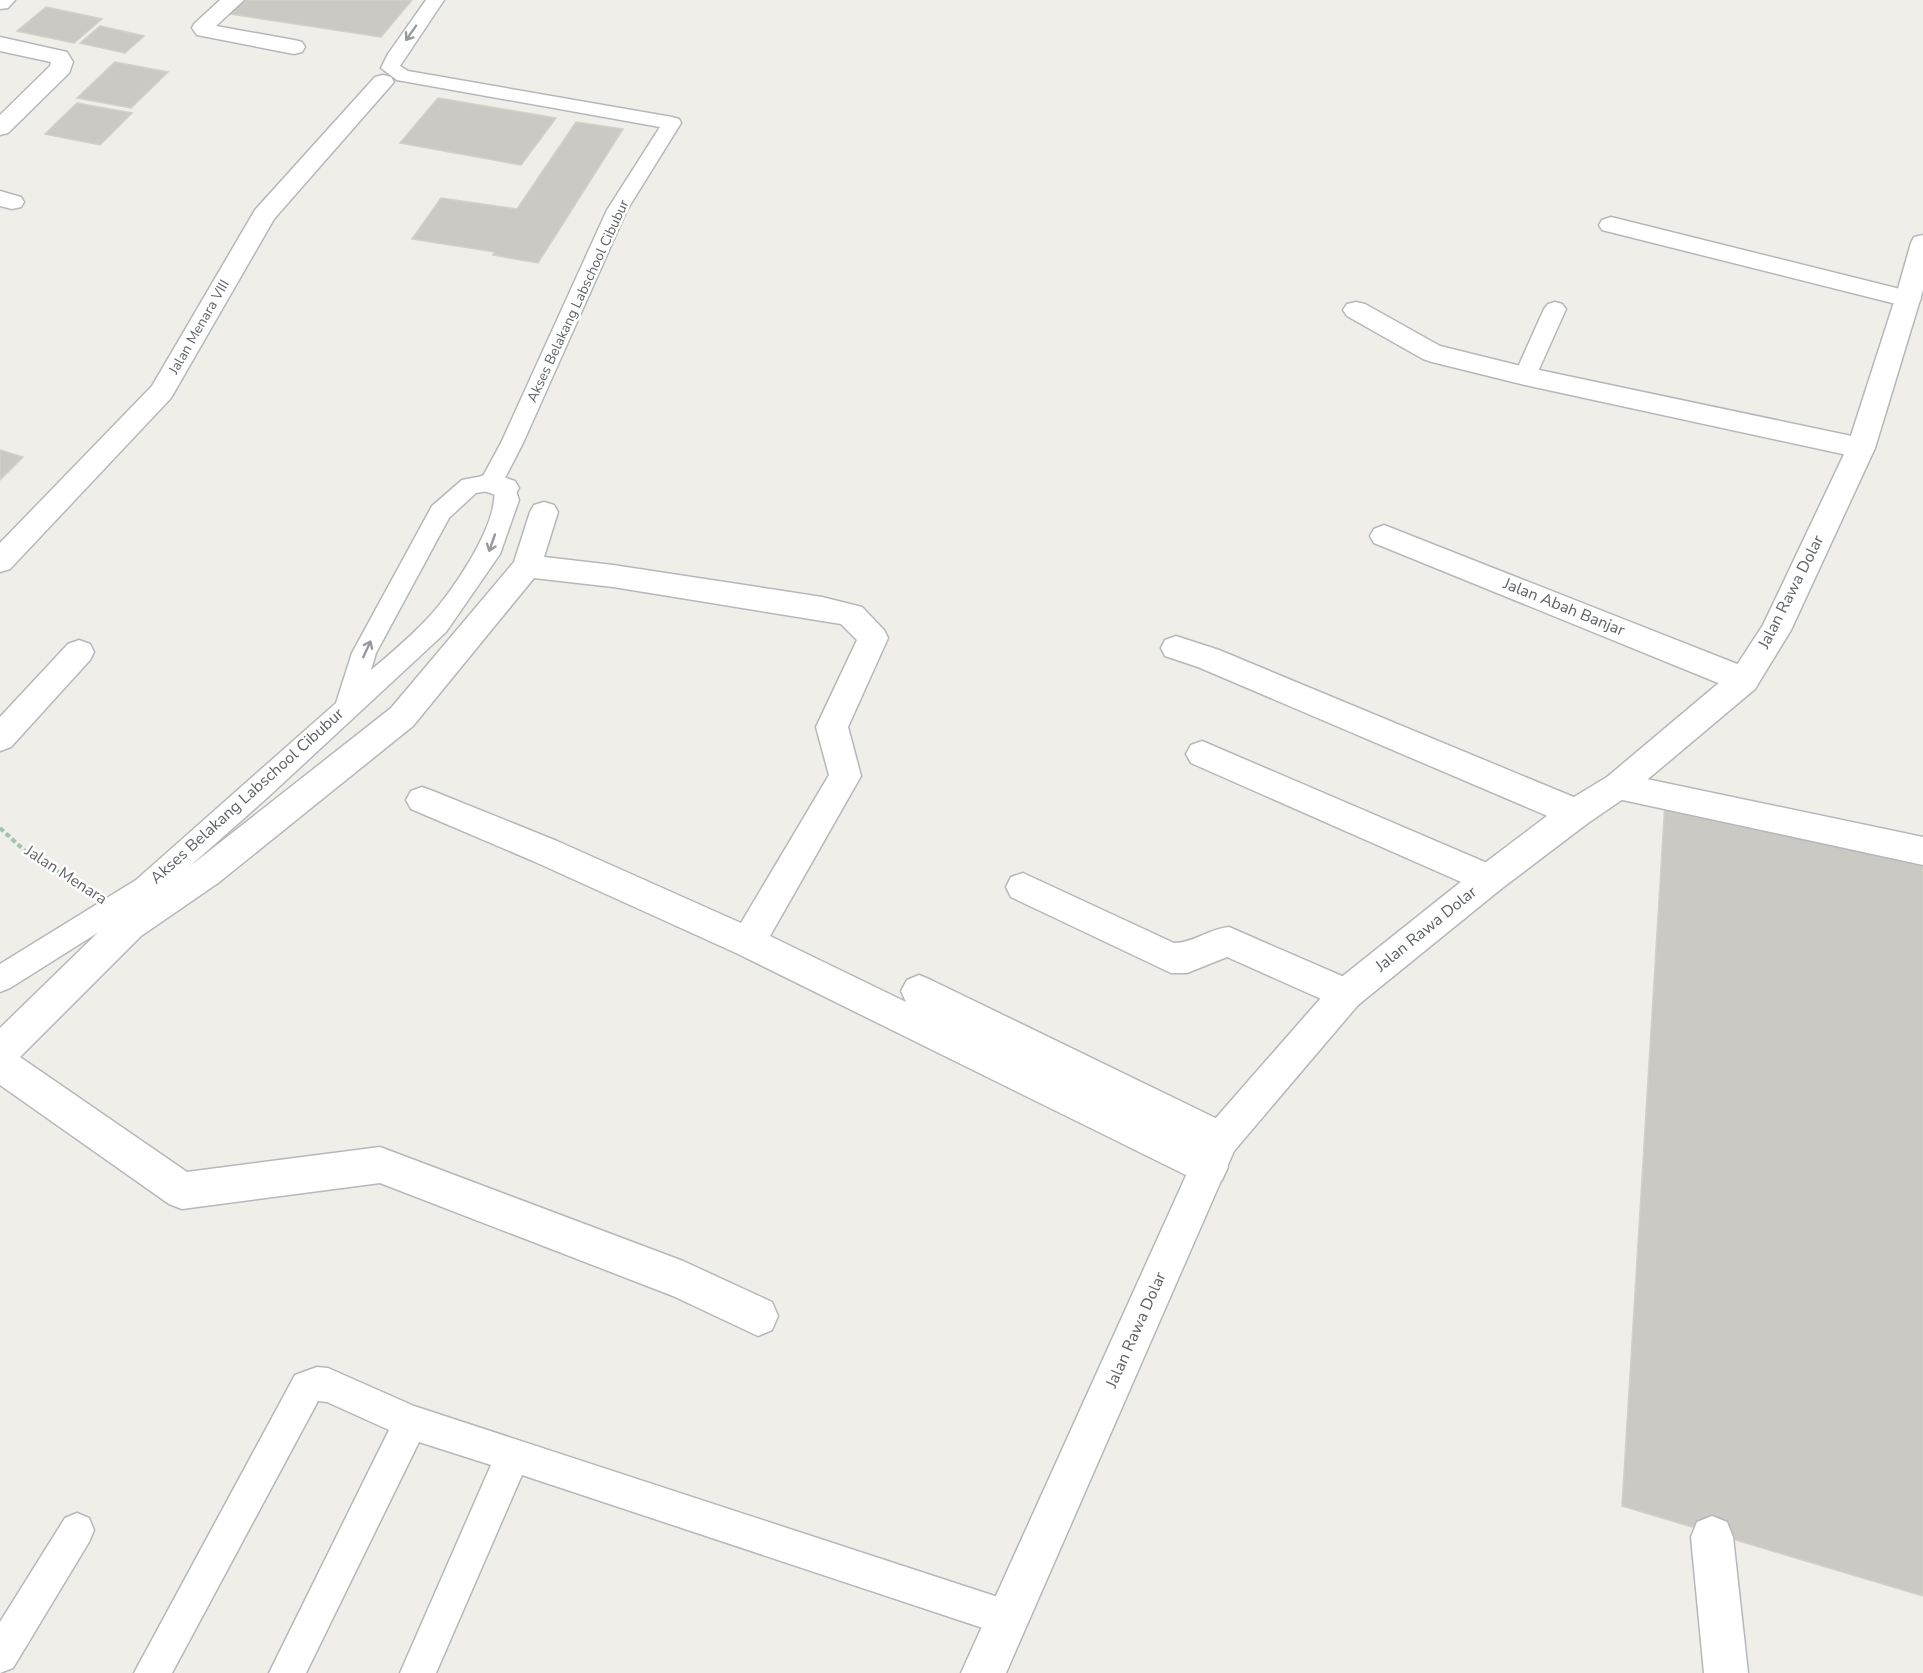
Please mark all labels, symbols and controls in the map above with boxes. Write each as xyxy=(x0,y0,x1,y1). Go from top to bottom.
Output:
one-way arrow xyxy=(405,25,418,41)
street label: Akses Belakang Labschool Cibubur xyxy=(523,197,633,405)
street label: Jalan Menara VIII xyxy=(164,276,234,379)
street label: Jalan Rawa Dolar xyxy=(1752,531,1829,653)
one-way arrow xyxy=(486,533,497,552)
street label: Jalan Abah Banjar xyxy=(1499,572,1628,641)
one-way arrow xyxy=(361,641,373,659)
street label: Akses Belakang Labschool Cibubur xyxy=(146,703,349,889)
street label: Jalan Menara xyxy=(20,840,111,910)
street label: Jalan Rawa Dolar xyxy=(1370,881,1482,977)
street label: Jalan Rawa Dolar xyxy=(1100,1268,1172,1392)

